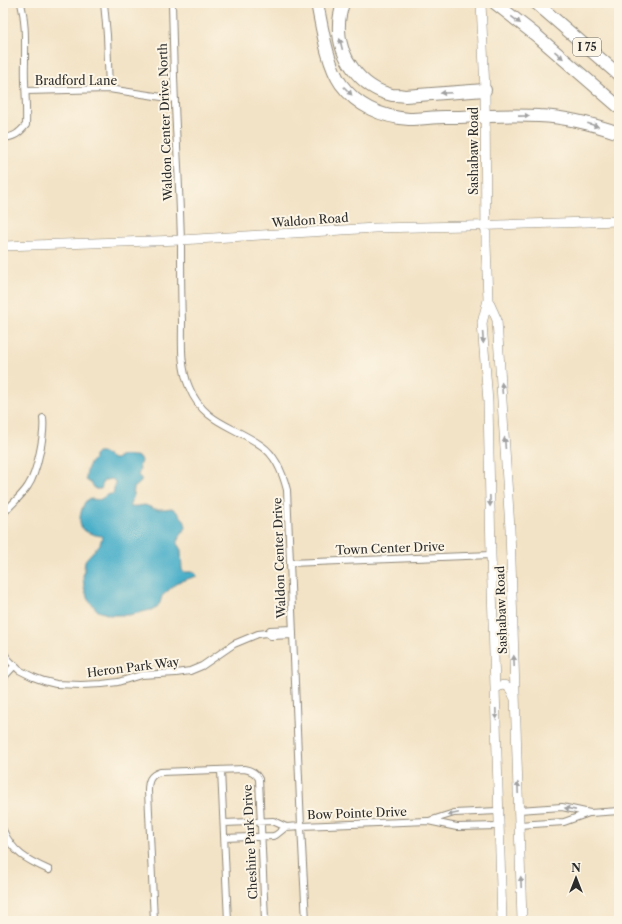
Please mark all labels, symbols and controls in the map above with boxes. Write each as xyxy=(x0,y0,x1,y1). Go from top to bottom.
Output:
one-way arrow xyxy=(511,15,521,23)
one-way arrow xyxy=(338,38,344,50)
road number: I 75 xyxy=(573,38,601,56)
street label: Waldon Center Drive North xyxy=(155,42,175,202)
one-way arrow xyxy=(554,51,564,60)
street label: Bradford Lane xyxy=(35,73,117,88)
one-way arrow xyxy=(343,86,353,96)
one-way arrow xyxy=(439,90,452,96)
street label: Sashabaw Road xyxy=(466,106,481,195)
one-way arrow xyxy=(518,113,531,119)
one-way arrow xyxy=(587,122,599,128)
street label: Waldon Road xyxy=(270,210,350,230)
one-way arrow xyxy=(480,332,487,344)
one-way arrow xyxy=(498,382,505,394)
one-way arrow xyxy=(502,437,509,449)
one-way arrow xyxy=(487,495,493,508)
street label: Waldon Center Drive xyxy=(269,497,289,620)
street label: Town Center Drive xyxy=(335,539,445,557)
street label: Sashabaw Road xyxy=(492,565,510,654)
street label: Heron Park Way xyxy=(86,654,180,680)
one-way arrow xyxy=(511,655,518,667)
one-way arrow xyxy=(492,708,499,720)
one-way arrow xyxy=(515,781,521,794)
street label: Cheshire Park Drive xyxy=(239,784,260,900)
street label: Bow Pointe Drive xyxy=(307,804,407,822)
one-way arrow xyxy=(564,806,576,812)
one-way arrow xyxy=(447,811,459,817)
north arrow xyxy=(556,858,596,898)
text: N xyxy=(571,861,581,875)
one-way arrow xyxy=(518,875,524,888)

